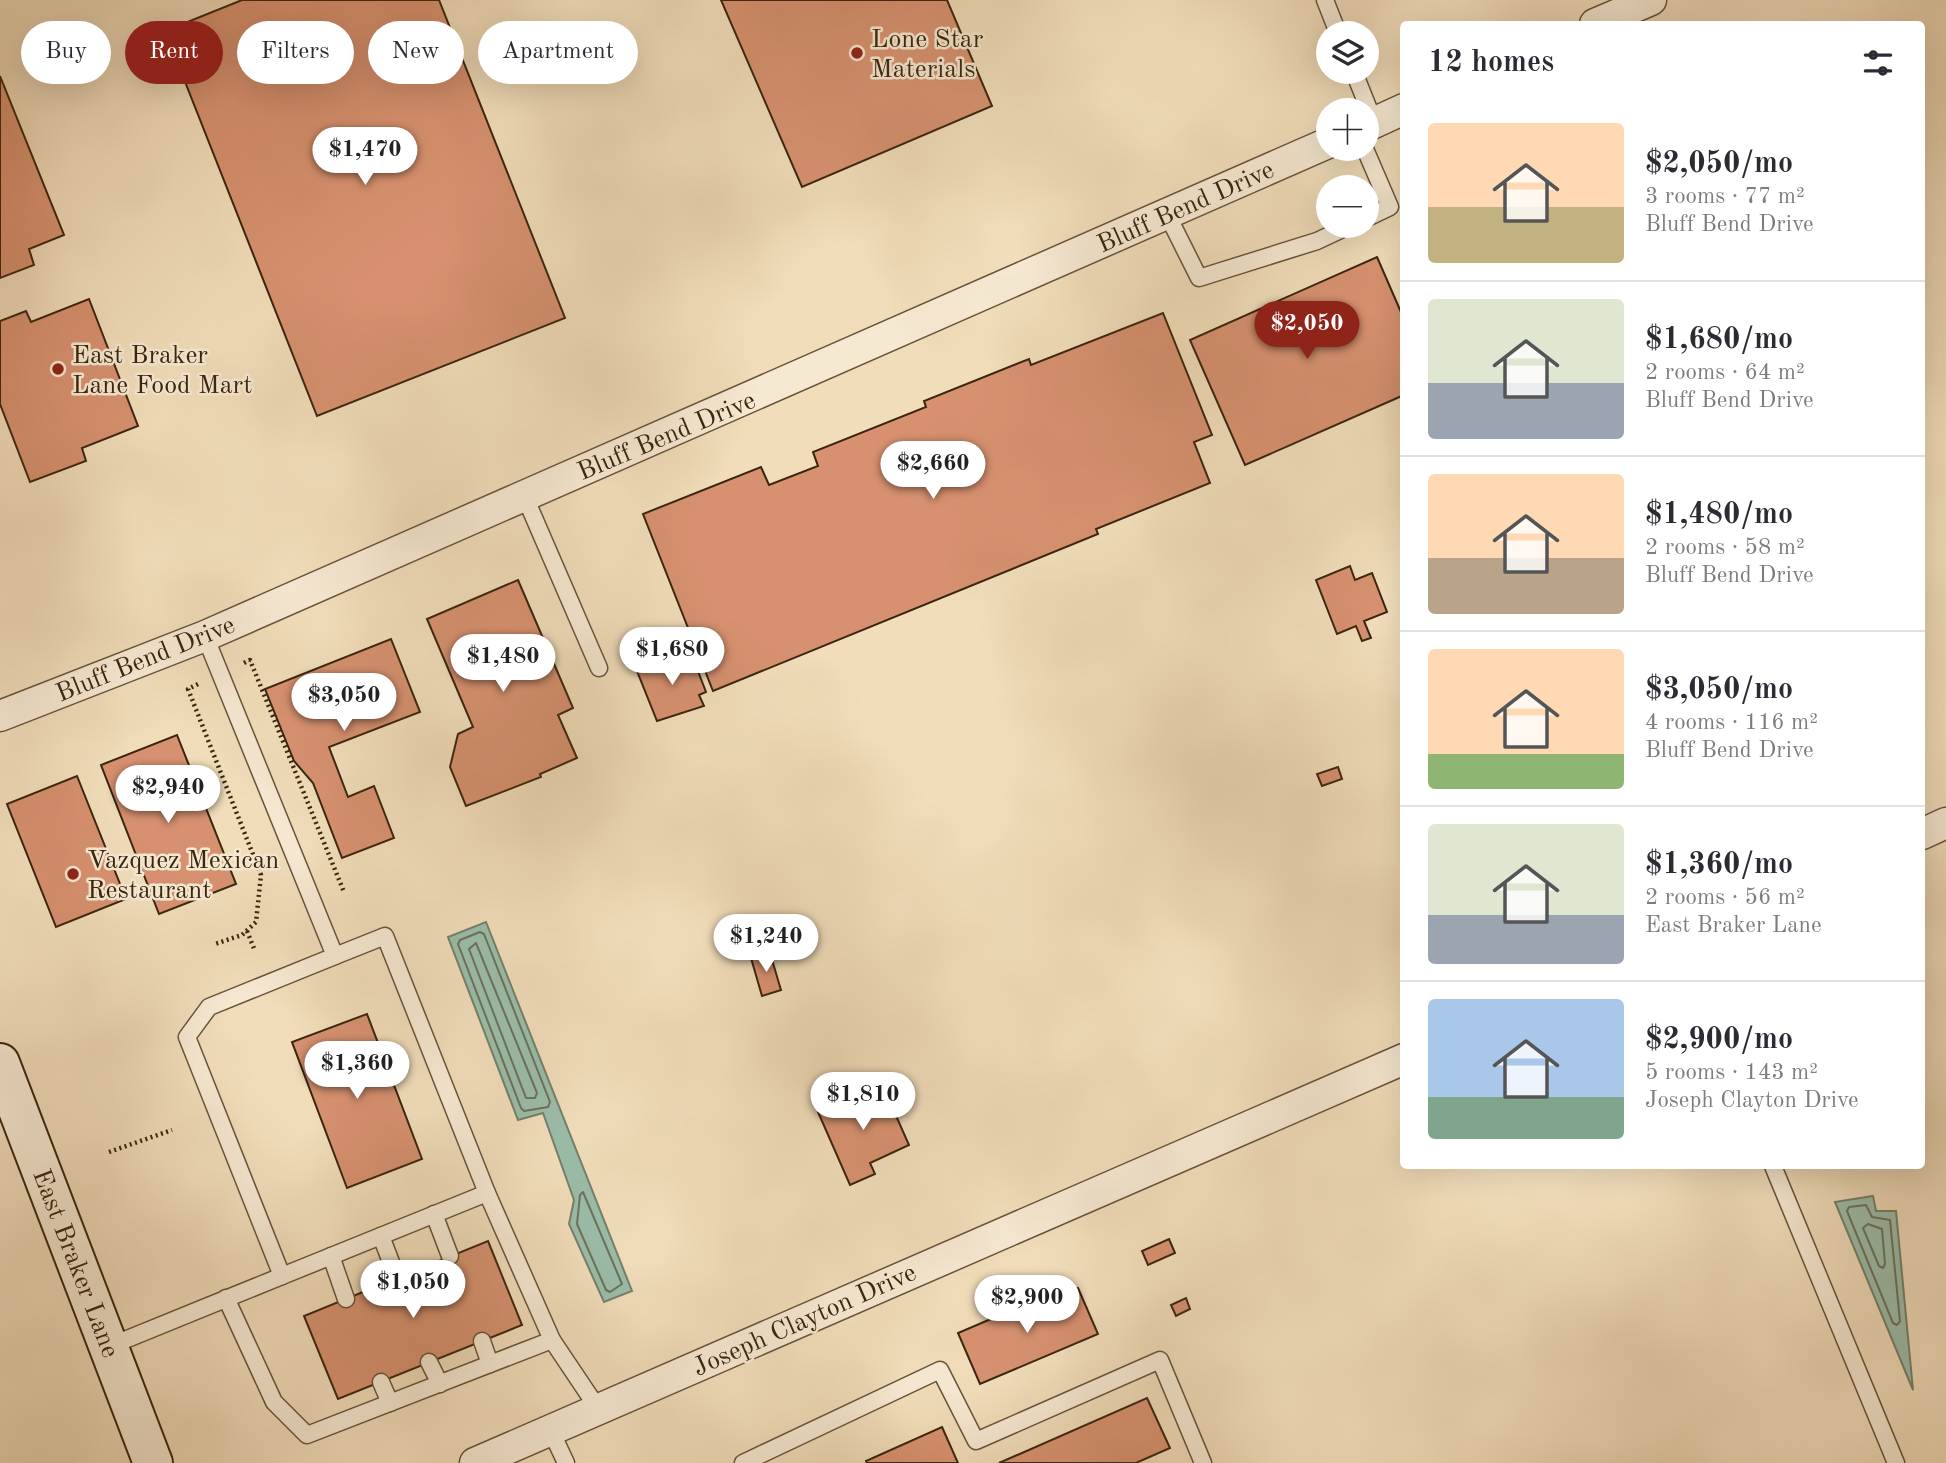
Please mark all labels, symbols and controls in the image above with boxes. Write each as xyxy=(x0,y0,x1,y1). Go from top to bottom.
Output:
chip: Buy xyxy=(21,21,111,84)
chip: Rent xyxy=(125,21,223,84)
chip: Filters xyxy=(237,21,354,84)
chip: New xyxy=(368,21,464,84)
chip: Apartment xyxy=(478,21,638,84)
map controls xyxy=(1316,21,1379,238)
button: layers xyxy=(1316,21,1379,84)
place label: Lone Star Materials xyxy=(871,27,984,83)
icon: filters xyxy=(1859,44,1897,82)
marker: Lone Star Materials xyxy=(849,45,865,61)
text: 12 homes xyxy=(1428,48,1554,78)
button: + xyxy=(1316,98,1379,161)
pin: $1,470 xyxy=(308,128,422,187)
text: $1,470 xyxy=(328,138,402,161)
text: $2,050/mo xyxy=(1645,149,1793,179)
icon: home xyxy=(1484,151,1568,235)
street label: Bluff Bend Drive xyxy=(1093,157,1278,258)
button: − xyxy=(1316,175,1379,238)
text: 3 rooms · 77 m² xyxy=(1645,185,1805,208)
text: Bluff Bend Drive xyxy=(1645,213,1814,236)
pin: $2,050 xyxy=(1250,302,1364,361)
text: $2,050 xyxy=(1270,312,1344,335)
text: $1,680/mo xyxy=(1645,325,1793,355)
icon: home xyxy=(1484,327,1568,411)
place label: East Braker Lane Food Mart xyxy=(72,343,252,399)
marker: East Braker Lane Food Mart xyxy=(50,361,66,377)
text: 2 rooms · 64 m² xyxy=(1645,361,1805,384)
street label: Bluff Bend Drive xyxy=(574,388,760,486)
text: Bluff Bend Drive xyxy=(1645,389,1814,412)
pin: $2,660 xyxy=(876,442,990,501)
text: $2,660 xyxy=(896,452,970,475)
text: $1,480/mo xyxy=(1645,500,1793,530)
icon: home xyxy=(1484,502,1568,586)
text: 2 rooms · 58 m² xyxy=(1645,536,1805,559)
text: Bluff Bend Drive xyxy=(1645,564,1814,587)
street label: Bluff Bend Drive xyxy=(53,612,239,708)
pin: $1,680 xyxy=(615,628,729,687)
pin: $1,480 xyxy=(446,634,560,694)
text: $1,680 xyxy=(635,638,709,661)
text: $1,480 xyxy=(466,645,540,668)
pin: $3,050 xyxy=(287,674,401,733)
text: $3,050/mo xyxy=(1645,675,1793,705)
icon: home xyxy=(1484,677,1568,761)
text: $3,050 xyxy=(307,684,381,707)
text: 4 rooms · 116 m² xyxy=(1645,711,1818,734)
text: Bluff Bend Drive xyxy=(1645,739,1814,762)
pin: $2,940 xyxy=(111,766,225,825)
text: $2,940 xyxy=(131,776,205,799)
place label: Vazquez Mexican Restaurant xyxy=(87,848,279,904)
text: $1,360/mo xyxy=(1645,850,1793,880)
icon: home xyxy=(1484,852,1568,936)
marker: Vazquez Mexican Restaurant xyxy=(65,866,81,882)
text: 2 rooms · 56 m² xyxy=(1645,886,1805,909)
pin: $1,240 xyxy=(709,914,823,974)
text: East Braker Lane xyxy=(1645,914,1822,937)
text: $1,240 xyxy=(729,925,803,948)
text: $2,900/mo xyxy=(1645,1025,1793,1055)
icon: home xyxy=(1484,1027,1568,1111)
pin: $1,360 xyxy=(300,1042,414,1101)
text: $1,360 xyxy=(320,1052,394,1075)
text: 5 rooms · 143 m² xyxy=(1645,1061,1818,1084)
pin: $1,810 xyxy=(806,1072,920,1132)
text: $1,810 xyxy=(826,1083,900,1106)
text: Joseph Clayton Drive xyxy=(1645,1089,1859,1112)
street label: East Braker Lane xyxy=(27,1166,123,1362)
pin: $1,050 xyxy=(356,1260,470,1320)
street label: Joseph Clayton Drive xyxy=(689,1260,920,1382)
text: $1,050 xyxy=(376,1271,450,1294)
pin: $2,900 xyxy=(970,1276,1084,1335)
text: $2,900 xyxy=(990,1286,1064,1309)

